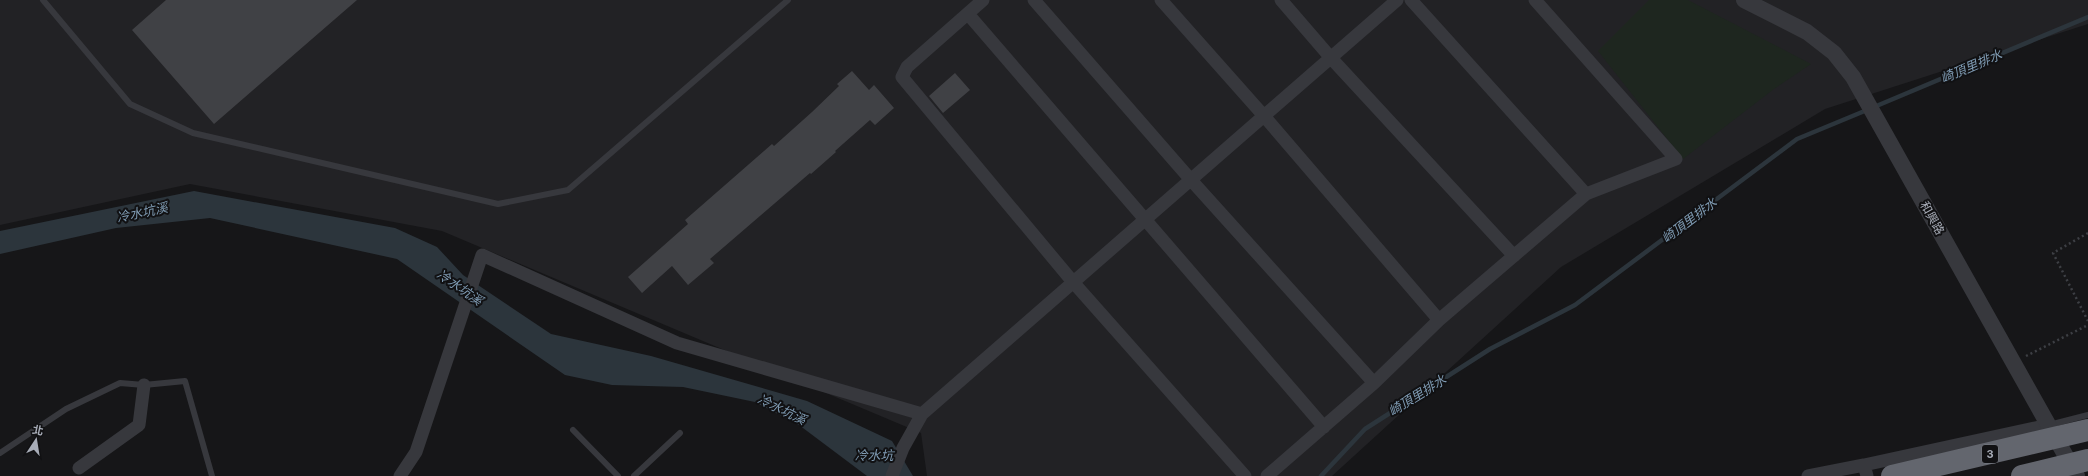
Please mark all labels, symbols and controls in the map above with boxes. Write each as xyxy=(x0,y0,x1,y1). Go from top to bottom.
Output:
water label: 崎頂里排水 xyxy=(1938,46,2005,86)
water label: 崎頂里排水 xyxy=(1658,193,1721,246)
water label: 冷水坑溪 xyxy=(115,198,171,225)
street label: 和興路 xyxy=(1917,198,1948,237)
water label: 冷水坑溪 xyxy=(434,266,488,310)
water label: 崎頂里排水 xyxy=(1385,370,1450,419)
water label: 冷水坑溪 xyxy=(755,390,811,428)
north arrow xyxy=(16,420,56,460)
text: 北 xyxy=(31,422,45,438)
road number: 3 xyxy=(1982,445,1998,463)
water label: 冷水坑 xyxy=(854,447,895,463)

